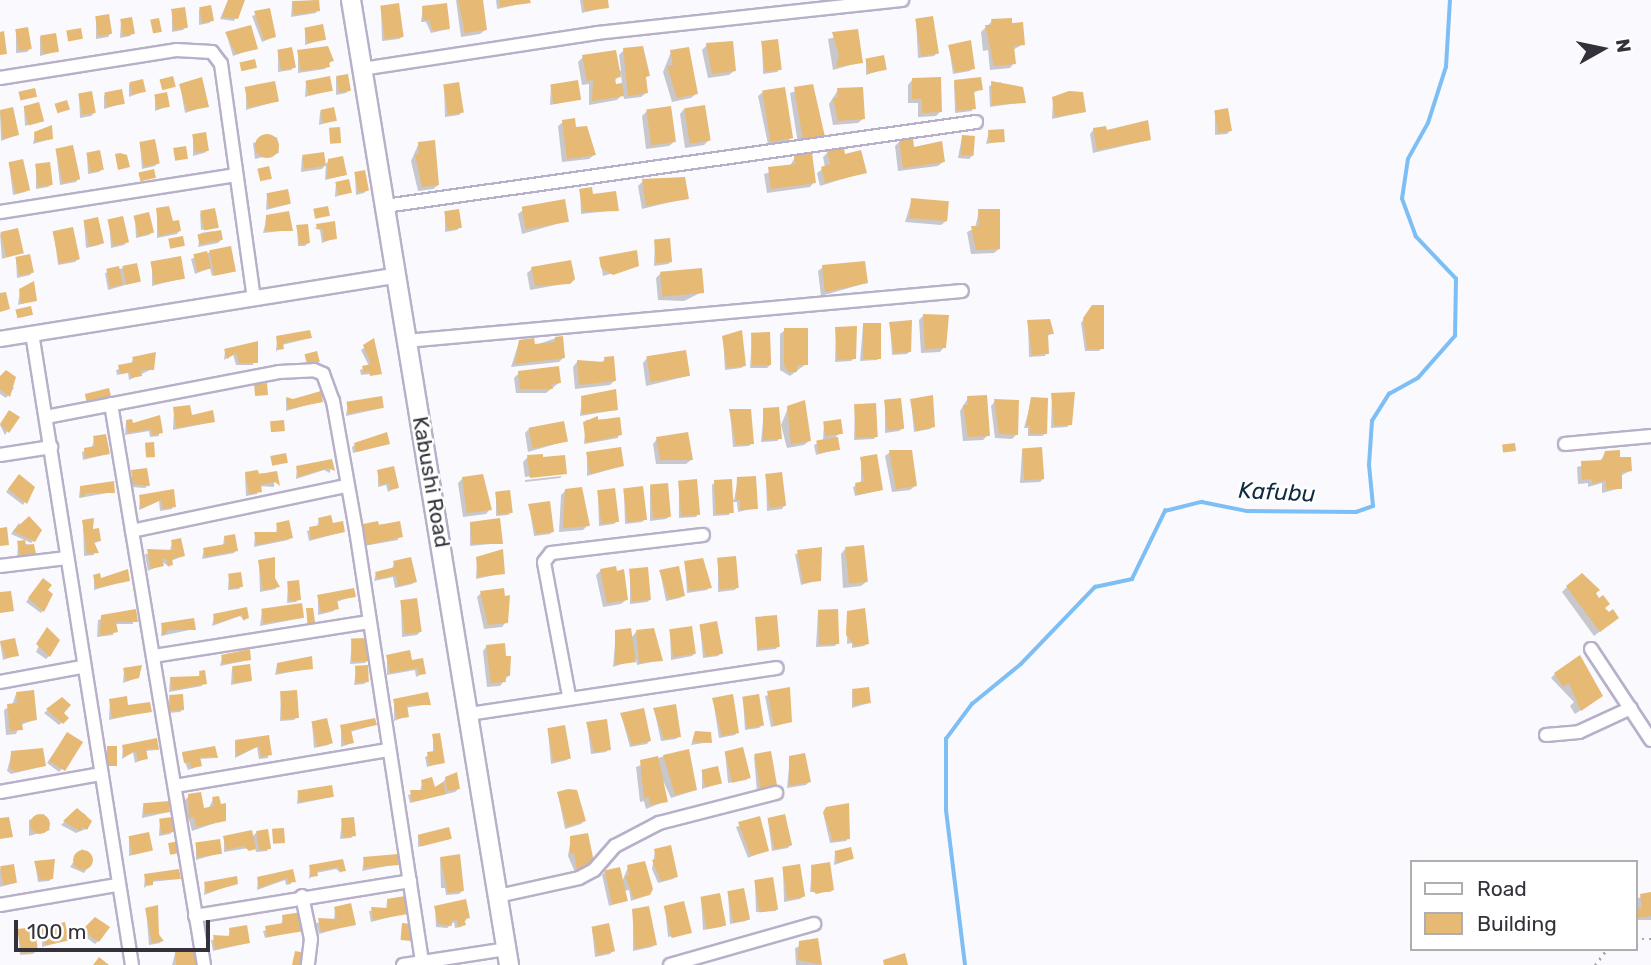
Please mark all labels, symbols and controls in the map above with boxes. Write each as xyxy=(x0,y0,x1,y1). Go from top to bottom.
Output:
north arrow xyxy=(1567,14,1637,84)
text: N xyxy=(1611,37,1636,54)
street label: Kabushi Road xyxy=(407,414,455,550)
water label: Kafubu xyxy=(1238,476,1316,508)
legend xyxy=(1410,860,1637,951)
text: Road xyxy=(1477,876,1527,901)
scale bar xyxy=(18,906,214,950)
text: Building xyxy=(1477,911,1557,936)
text: 100 m xyxy=(27,919,86,944)

